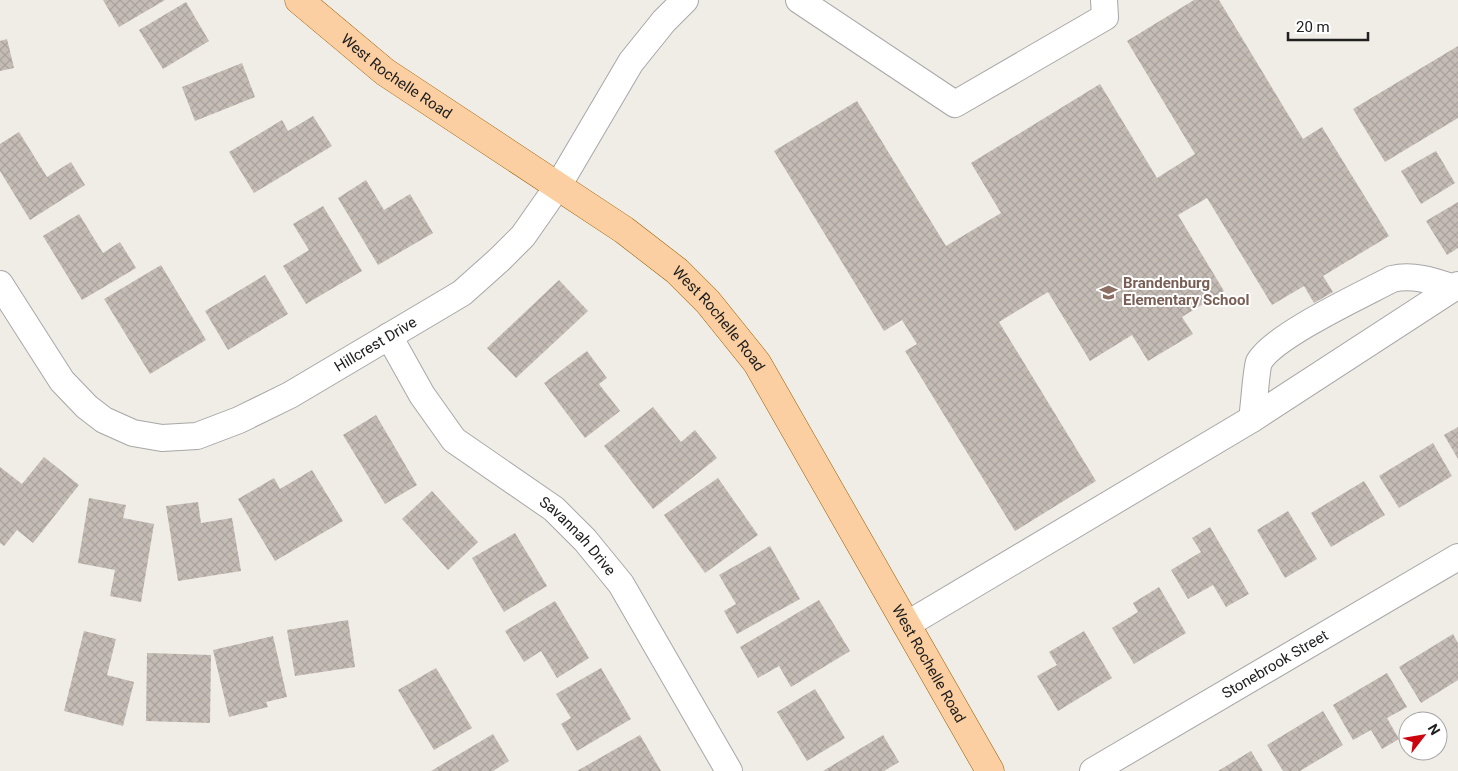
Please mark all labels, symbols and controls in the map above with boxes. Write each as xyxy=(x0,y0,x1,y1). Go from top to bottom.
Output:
scale bar xyxy=(1288,10,1368,42)
text: 20 m xyxy=(1296,18,1330,36)
street label: West Rochelle Road xyxy=(337,30,455,123)
street label: West Rochelle Road xyxy=(668,262,769,374)
place label: Brandenburg Elementary School xyxy=(1123,274,1249,309)
school or university icon: Brandenburg Elementary School xyxy=(1099,282,1119,302)
street label: Hillcrest Drive xyxy=(331,313,420,376)
street label: Savannah Drive xyxy=(536,493,619,579)
street label: West Rochelle Road xyxy=(888,602,969,726)
street label: Stonebrook Street xyxy=(1219,626,1331,702)
north arrow xyxy=(1398,711,1448,761)
text: N xyxy=(1425,721,1444,738)

